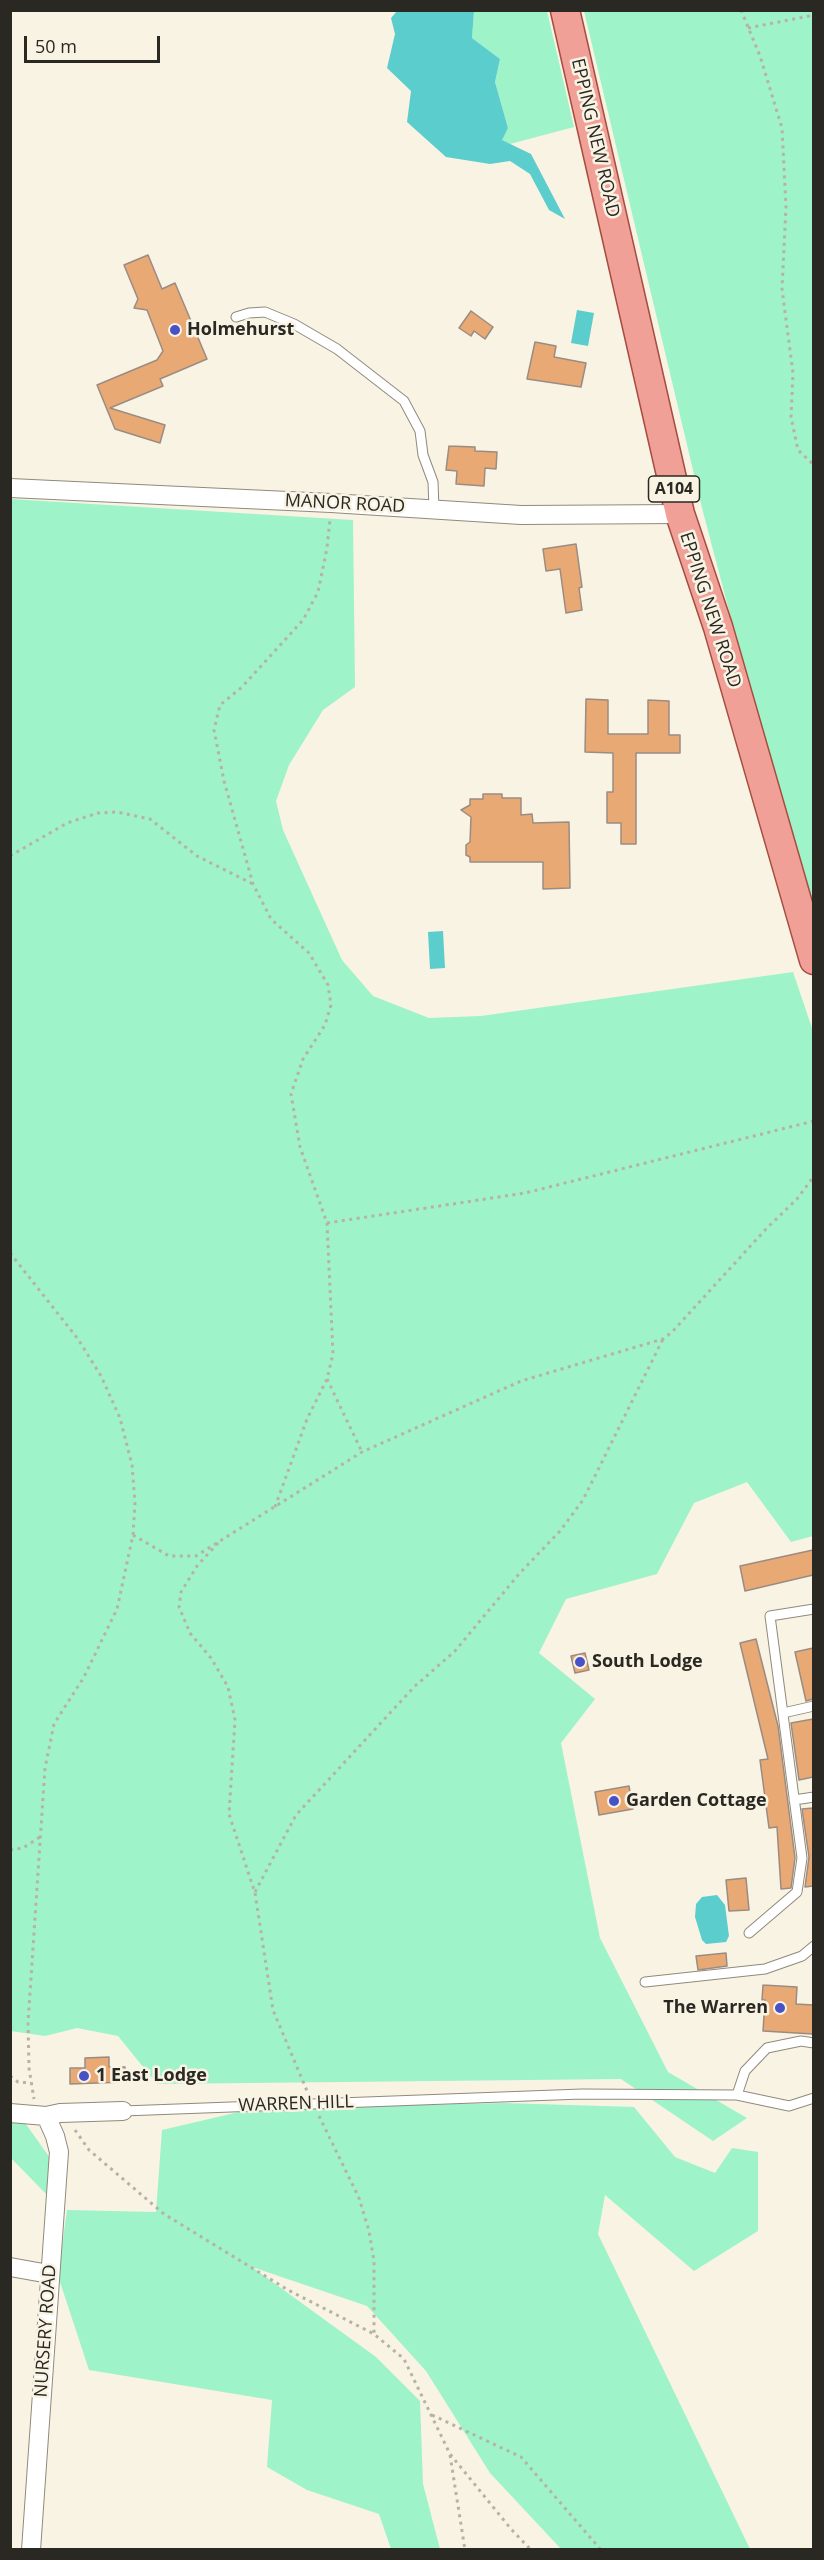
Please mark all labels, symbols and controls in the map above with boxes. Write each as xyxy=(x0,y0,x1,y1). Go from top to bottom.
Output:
scale bar xyxy=(27,24,164,62)
text: 50 m xyxy=(35,34,77,58)
street label: EPPING NEW ROAD xyxy=(566,56,624,220)
place label: Holmehurst xyxy=(187,319,294,341)
marker: Holmehurst xyxy=(168,323,182,337)
road number: A104 xyxy=(648,476,700,502)
street label: MANOR ROAD xyxy=(284,490,406,518)
street label: EPPING NEW ROAD xyxy=(675,529,745,691)
place label: South Lodge xyxy=(592,1651,703,1673)
marker: South Lodge xyxy=(573,1655,587,1669)
place label: Garden Cottage xyxy=(626,1790,767,1812)
marker: Garden Cottage xyxy=(607,1794,621,1808)
place label: The Warren xyxy=(663,1997,768,2019)
marker: The Warren xyxy=(773,2001,787,2015)
place label: 1 East Lodge xyxy=(96,2065,207,2087)
marker: 1 East Lodge xyxy=(77,2069,91,2083)
street label: WARREN HILL xyxy=(238,2091,354,2117)
street label: NURSERY ROAD xyxy=(31,2264,61,2398)

